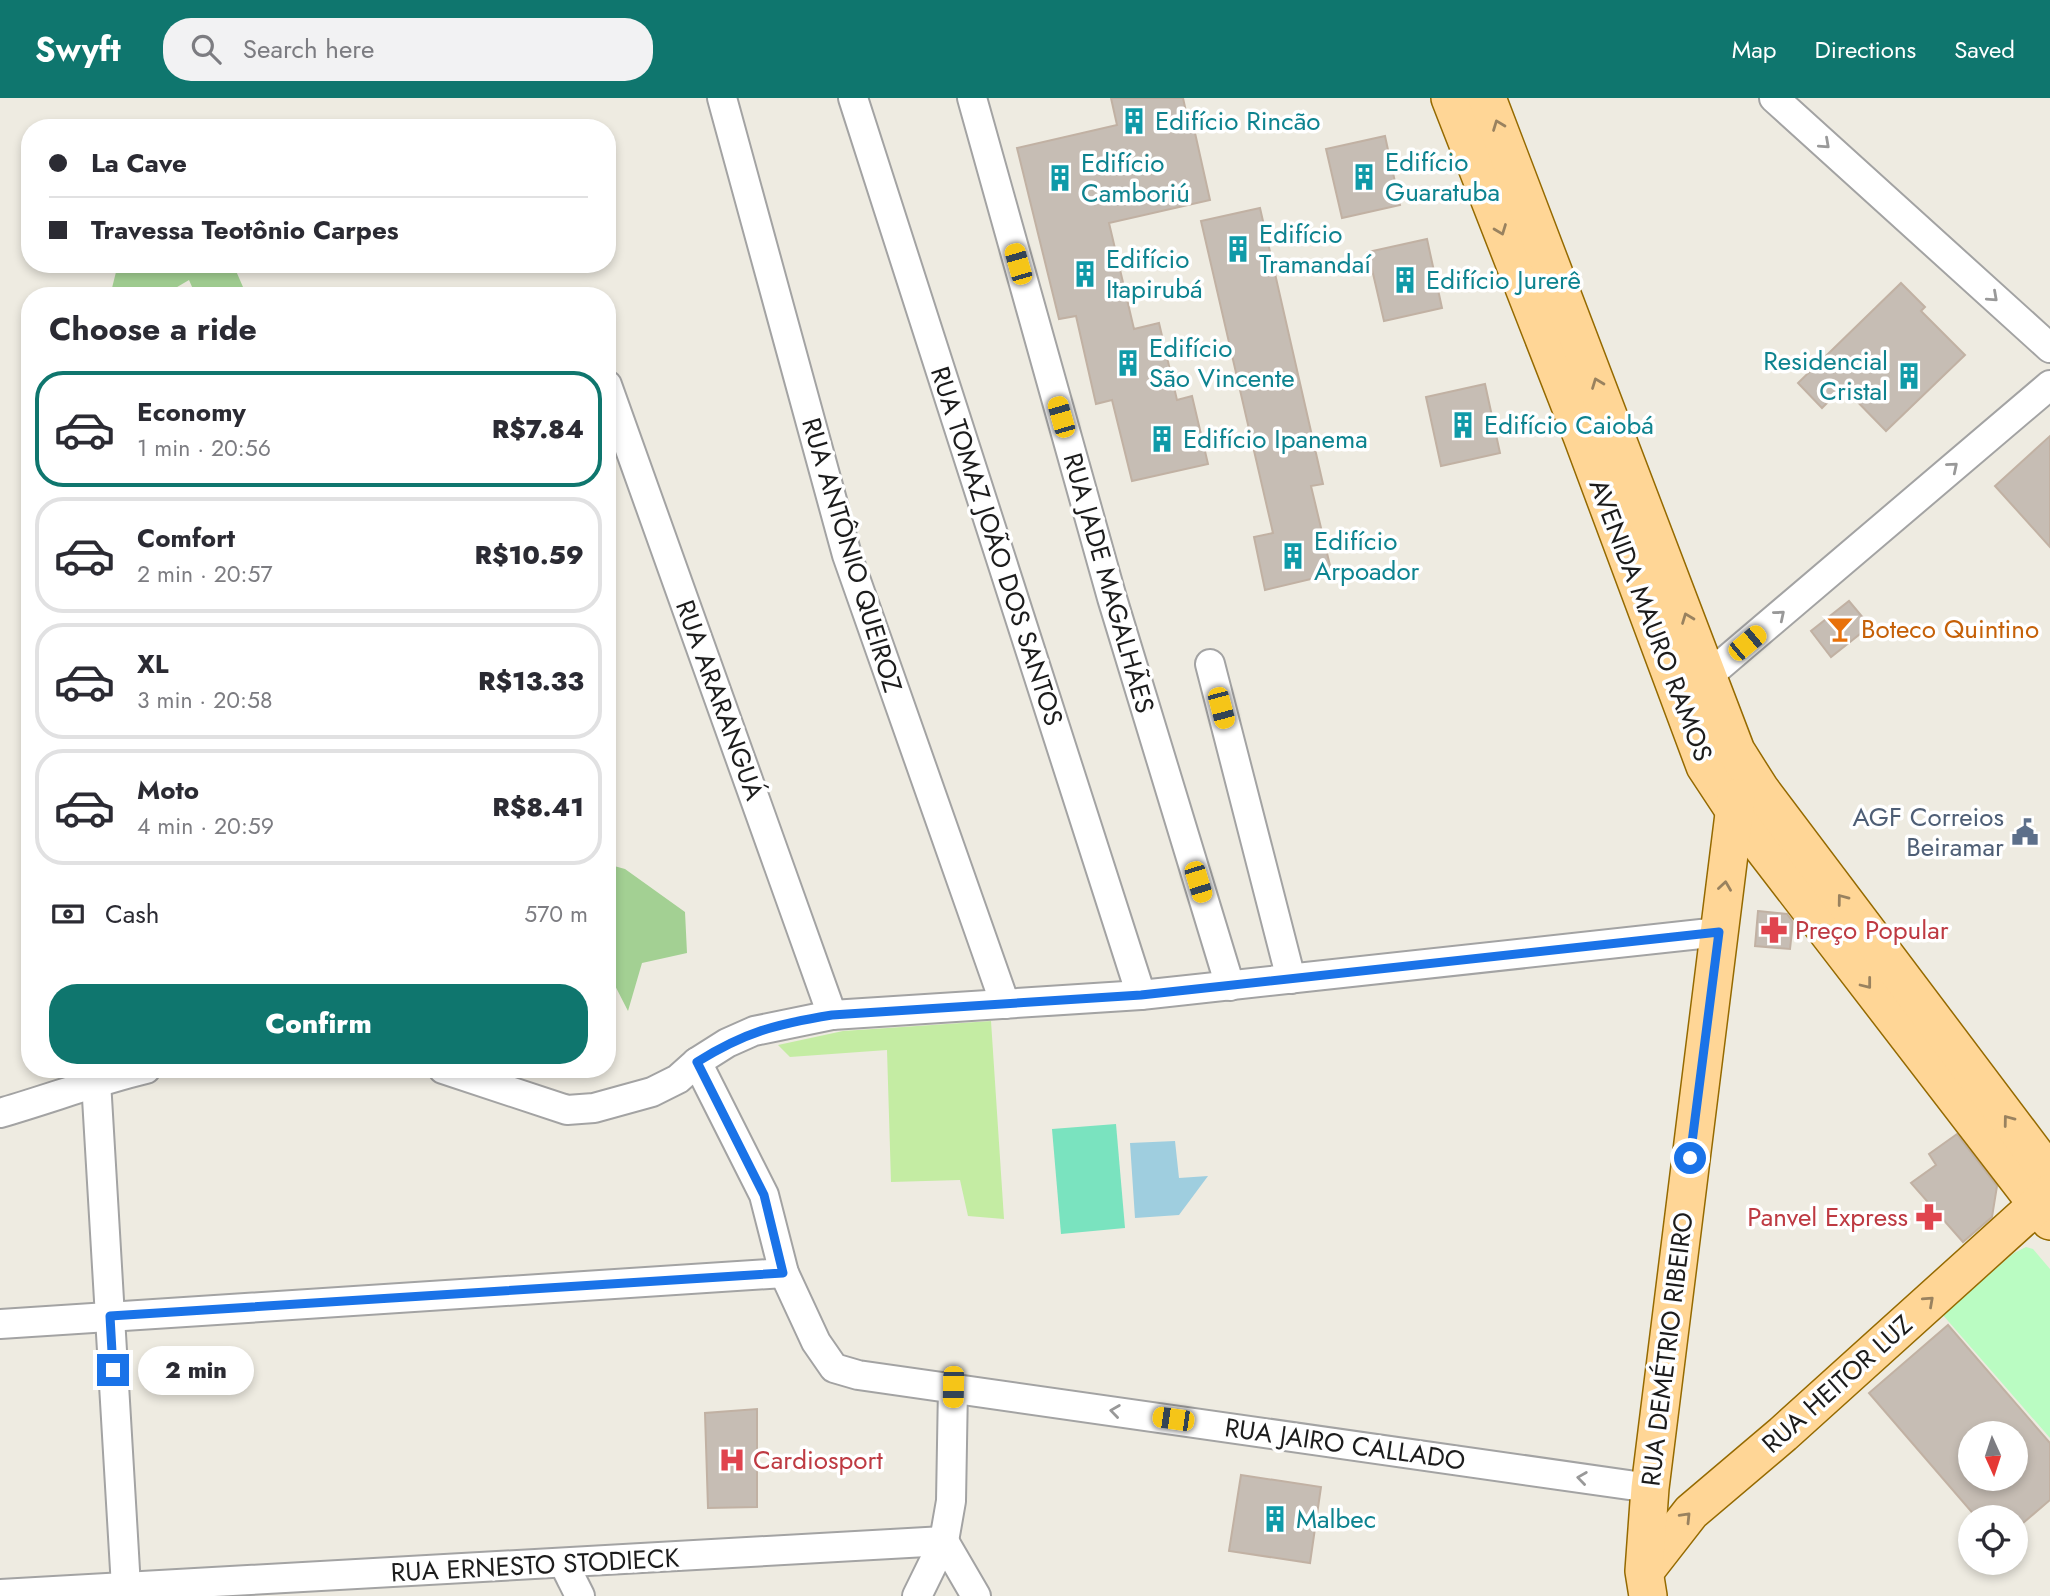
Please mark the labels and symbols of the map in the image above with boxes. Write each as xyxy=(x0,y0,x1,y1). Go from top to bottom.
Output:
place label: Edifício Rincão xyxy=(1155,102,1320,140)
building icon: Edifício Rincão xyxy=(1119,106,1149,136)
one-way arrow xyxy=(1492,120,1506,132)
one-way arrow xyxy=(1817,136,1830,148)
place label: Edifício Guaratuba xyxy=(1385,143,1500,211)
place label: Edifício Camboriú xyxy=(1081,144,1190,212)
building icon: Edifício Guaratuba xyxy=(1349,162,1379,192)
building icon: Edifício Camboriú xyxy=(1045,163,1075,193)
place label: Edifício Tramandaí xyxy=(1259,215,1372,283)
one-way arrow xyxy=(1493,223,1507,235)
building icon: Edifício Tramandaí xyxy=(1223,234,1253,264)
place label: Edifício Itapirubá xyxy=(1106,240,1203,308)
car xyxy=(1003,241,1034,287)
building icon: Edifício Itapirubá xyxy=(1070,259,1100,289)
place label: Edifício Jurerê xyxy=(1426,261,1581,299)
building icon: Edifício Jurerê xyxy=(1390,265,1420,295)
one-way arrow xyxy=(1985,289,1998,301)
place label: Edifício São Vincente xyxy=(1149,329,1295,397)
place label: Residencial Cristal xyxy=(1763,342,1888,410)
building icon: Edifício São Vincente xyxy=(1113,348,1143,378)
building icon: Residencial Cristal xyxy=(1894,361,1924,391)
street label: RUA TOMAZ JOÃO DOS SANTOS xyxy=(921,362,1073,730)
one-way arrow xyxy=(1591,378,1605,390)
car xyxy=(1046,394,1077,440)
place label: Edifício Caiobá xyxy=(1484,406,1654,444)
building icon: Edifício Caiobá xyxy=(1448,410,1478,440)
street label: RUA ANTÔNIO QUEIROZ xyxy=(792,413,912,697)
place label: Edifício Ipanema xyxy=(1183,420,1368,458)
building icon: Edifício Ipanema xyxy=(1147,424,1177,454)
street label: RUA JADE MAGALHÃES xyxy=(1054,448,1164,718)
one-way arrow xyxy=(1945,463,1958,475)
street label: AVENIDA MAURO RAMOS xyxy=(1580,473,1722,767)
place label: Edifício Arpoador xyxy=(1314,522,1420,590)
building icon: Edifício Arpoador xyxy=(1278,541,1308,571)
street label: RUA ARARANGUÁ xyxy=(666,595,774,806)
place label: Boteco Quintino xyxy=(1861,610,2039,648)
one-way arrow xyxy=(1771,611,1784,623)
one-way arrow xyxy=(1682,613,1696,625)
bar icon: Boteco Quintino xyxy=(1825,614,1855,644)
car xyxy=(1725,621,1770,665)
car xyxy=(1206,685,1237,731)
place label: AGF Correios Beiramar xyxy=(1852,798,2004,866)
public building icon: AGF Correios Beiramar xyxy=(2010,817,2040,847)
car xyxy=(1182,859,1215,905)
one-way arrow xyxy=(1718,880,1733,892)
one-way arrow xyxy=(1838,894,1850,907)
place label: Preço Popular xyxy=(1795,911,1949,949)
pharmacy icon: Preço Popular xyxy=(1759,915,1789,945)
one-way arrow xyxy=(1859,976,1872,988)
one-way arrow xyxy=(2004,1115,2017,1128)
route start xyxy=(1674,1142,1706,1174)
place label: Panvel Express xyxy=(1747,1198,1908,1236)
pharmacy icon: Panvel Express xyxy=(1914,1202,1944,1232)
street label: RUA DEMÉTRIO RIBEIRO xyxy=(1631,1210,1703,1488)
one-way arrow xyxy=(1921,1296,1934,1309)
street label: RUA HEITOR LUZ xyxy=(1753,1306,1921,1462)
callout: 2 min xyxy=(138,1346,253,1394)
route end xyxy=(97,1354,129,1386)
car xyxy=(943,1366,964,1408)
one-way arrow xyxy=(1109,1403,1121,1418)
car xyxy=(1151,1406,1196,1432)
street label: RUA JAIRO CALLADO xyxy=(1222,1408,1468,1480)
north arrow xyxy=(1958,1421,2028,1491)
place label: Cardiosport xyxy=(753,1441,883,1479)
hospital icon: Cardiosport xyxy=(717,1445,747,1475)
one-way arrow xyxy=(1577,1471,1588,1486)
place label: Malbec xyxy=(1296,1500,1376,1538)
building icon: Malbec xyxy=(1260,1504,1290,1534)
one-way arrow xyxy=(1678,1513,1691,1526)
street label: RUA ERNESTO STODIECK xyxy=(390,1538,681,1592)

